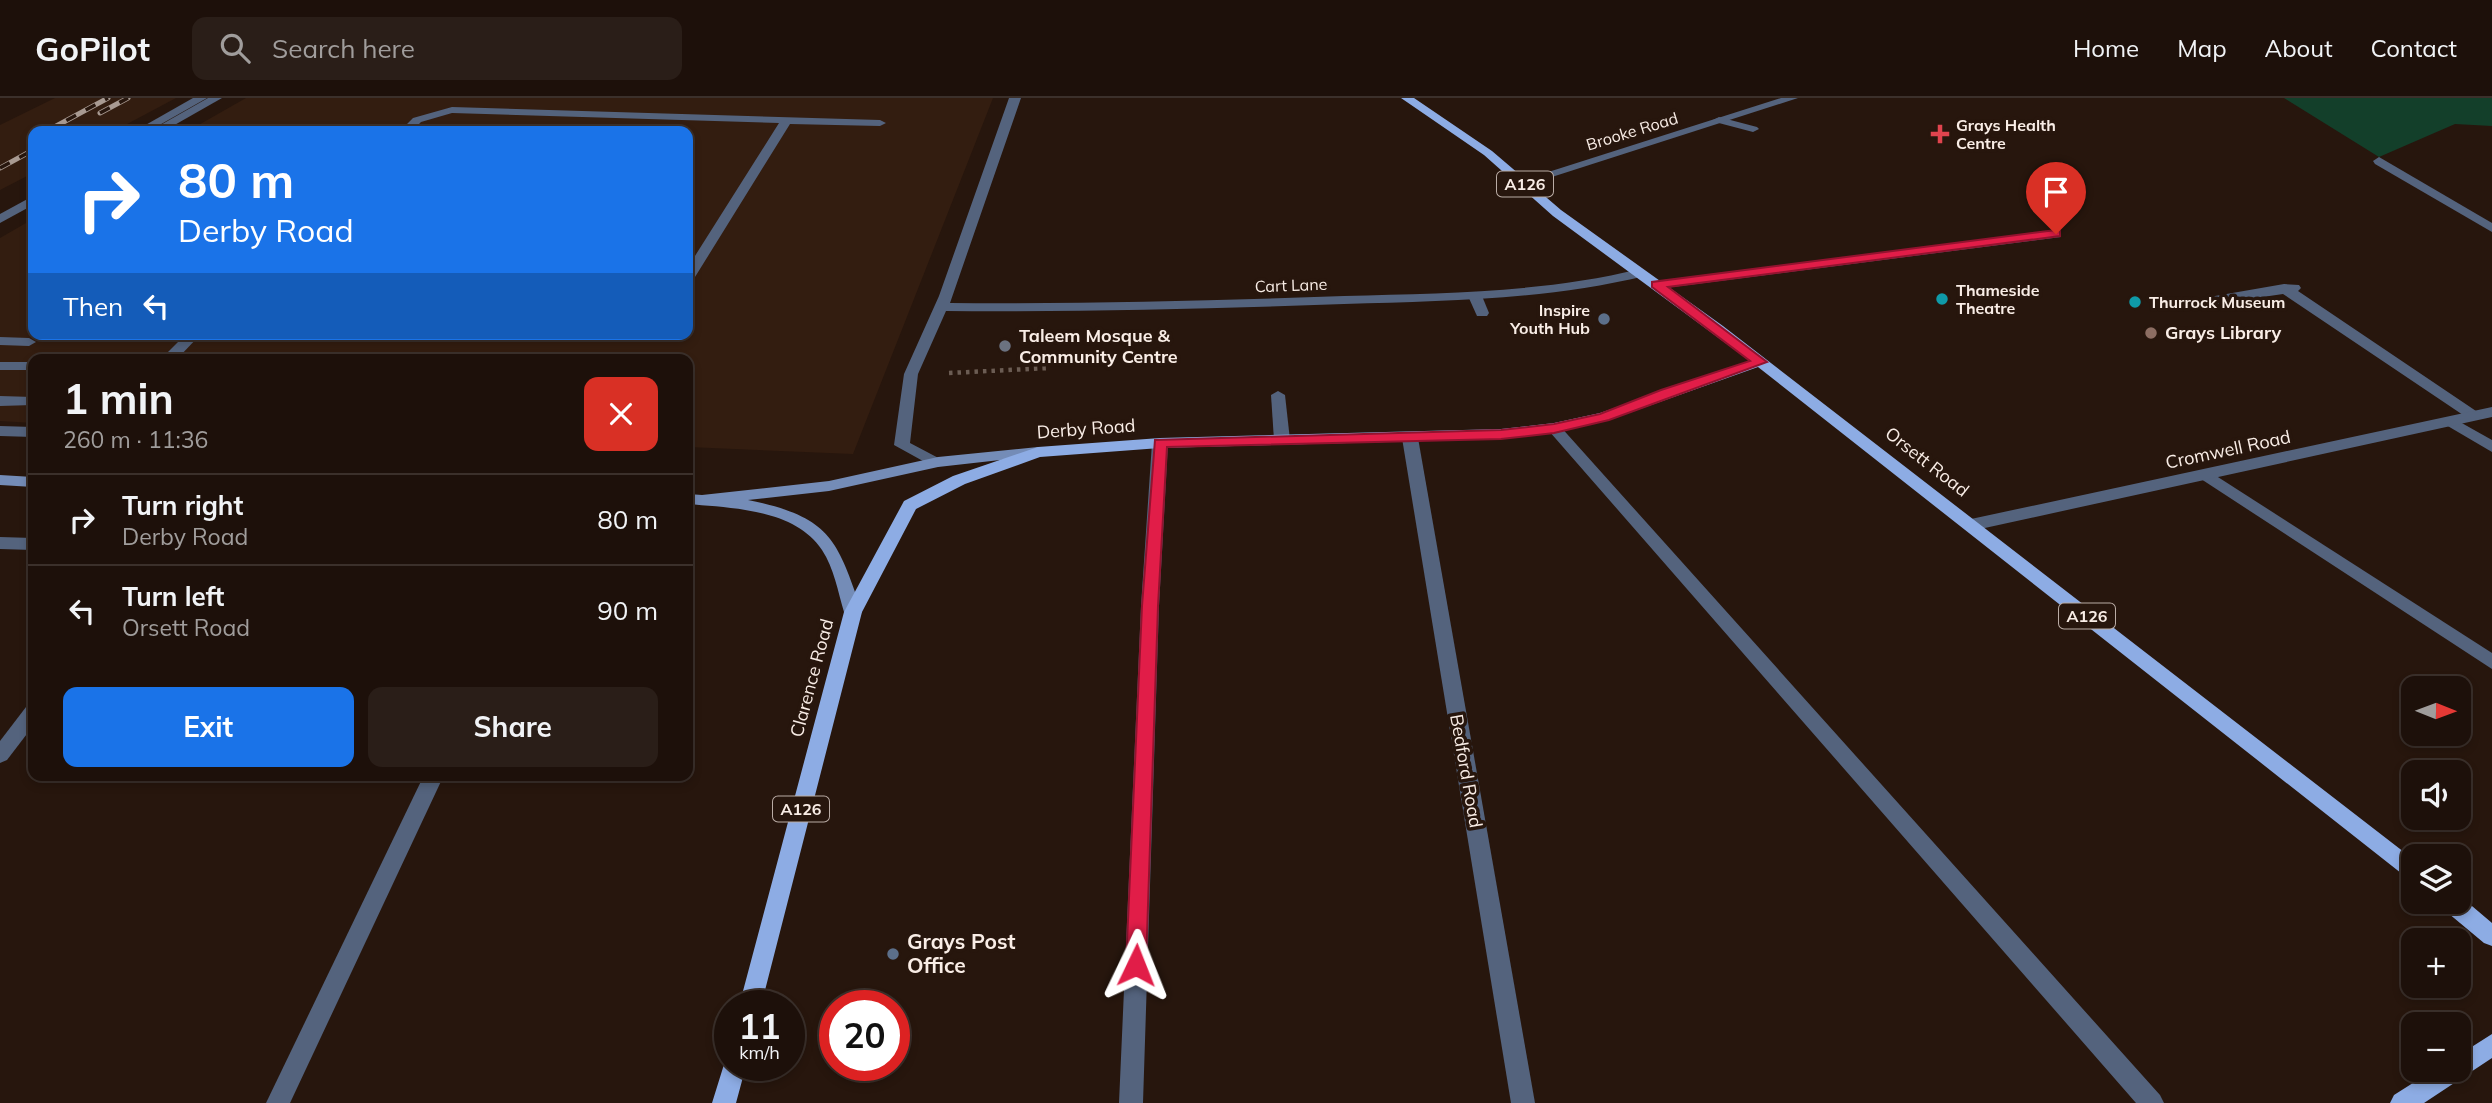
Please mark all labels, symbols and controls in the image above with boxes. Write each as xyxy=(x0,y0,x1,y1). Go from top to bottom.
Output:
search box xyxy=(192,17,682,80)
text: GoPilot xyxy=(35,28,150,69)
icon: search xyxy=(216,29,254,67)
text: Search here xyxy=(272,32,415,65)
text: Home xyxy=(2073,33,2139,63)
text: Map xyxy=(2177,33,2227,63)
text: About xyxy=(2265,33,2333,63)
text: Contact xyxy=(2371,33,2457,63)
street label: Brooke Road xyxy=(1584,108,1680,154)
place label: Grays Health Centre xyxy=(1956,115,2056,153)
marker: Grays Health Centre xyxy=(1930,124,1950,144)
text: 80 m xyxy=(178,149,294,210)
icon: right xyxy=(63,154,154,245)
pin xyxy=(2026,162,2086,234)
road number: A126 xyxy=(1497,172,1553,197)
icon: arrive xyxy=(2037,173,2075,211)
text: Derby Road xyxy=(178,210,354,250)
street label: Cart Lane xyxy=(1254,274,1328,296)
place label: Thameside Theatre xyxy=(1956,280,2040,318)
icon: left xyxy=(137,287,175,325)
text: Then xyxy=(63,290,123,323)
marker: Thameside Theatre xyxy=(1934,291,1950,307)
place label: Thurrock Museum xyxy=(2149,292,2285,312)
marker: Thurrock Museum xyxy=(2127,294,2143,310)
place label: Inspire Youth Hub xyxy=(1509,300,1590,338)
marker: Inspire Youth Hub xyxy=(1596,311,1612,327)
place label: Grays Library xyxy=(2165,321,2282,344)
place label: Taleem Mosque & Community Centre xyxy=(1019,324,1178,368)
marker: Grays Library xyxy=(2143,325,2159,341)
marker: Taleem Mosque & Community Centre xyxy=(997,338,1013,354)
text: 1 min xyxy=(63,372,174,425)
button: close xyxy=(584,377,658,451)
street label: Derby Road xyxy=(1036,414,1136,443)
street label: Orsett Road xyxy=(1881,422,1974,502)
text: 260 m · 11:36 xyxy=(63,425,208,454)
street label: Cromwell Road xyxy=(2163,425,2293,474)
text: Turn right xyxy=(122,489,243,522)
icon: right xyxy=(63,501,101,539)
text: 80 m xyxy=(597,503,658,536)
text: Derby Road xyxy=(122,522,248,551)
text: Turn left xyxy=(122,580,224,613)
icon: left xyxy=(63,592,101,630)
text: 90 m xyxy=(597,594,658,627)
road number: A126 xyxy=(2059,603,2115,628)
text: Orsett Road xyxy=(122,613,250,642)
street label: Clarence Road xyxy=(785,616,838,740)
north arrow xyxy=(2401,676,2471,746)
map controls xyxy=(2401,676,2471,1082)
button: Exit xyxy=(63,687,354,767)
button: Share xyxy=(368,687,658,767)
street label: Bedford Road xyxy=(1445,712,1488,830)
button: sound xyxy=(2401,760,2471,830)
road number: A126 xyxy=(773,796,829,822)
button: layers xyxy=(2401,844,2471,914)
place label: Grays Post Office xyxy=(907,928,1015,978)
position arrow xyxy=(1099,928,1173,1002)
button: + xyxy=(2401,928,2471,998)
marker: Grays Post Office xyxy=(885,946,901,962)
speed limit sign: 20 xyxy=(819,990,910,1081)
text: 11 xyxy=(738,1004,781,1048)
button: − xyxy=(2401,1012,2471,1082)
text: km/h xyxy=(739,1041,780,1064)

